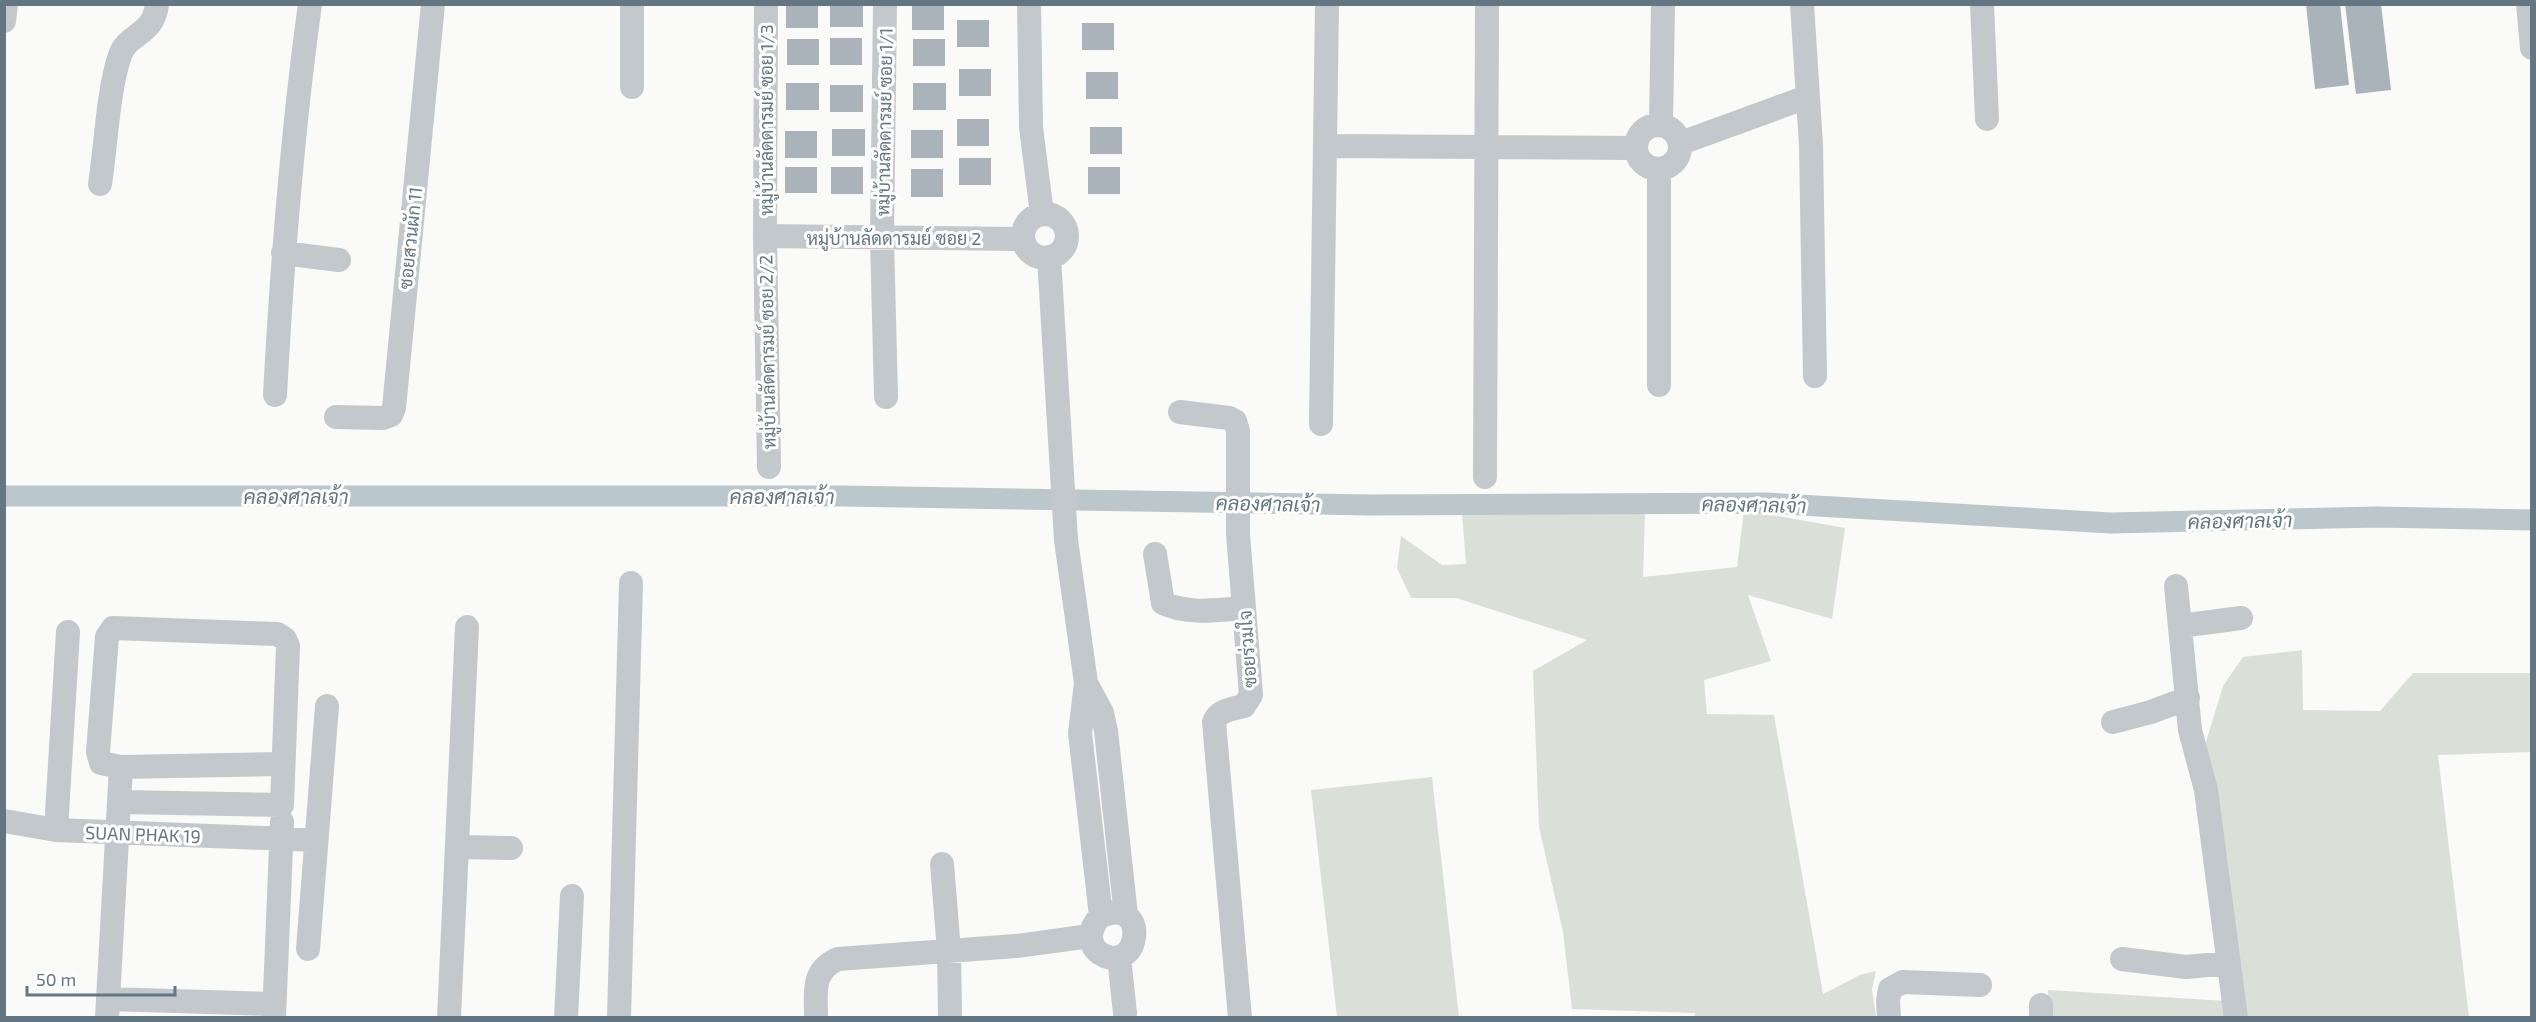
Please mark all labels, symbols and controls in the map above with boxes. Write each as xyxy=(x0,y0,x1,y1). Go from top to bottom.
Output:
street label: หมู่บ้านลัดดารมย์ ซอย 1/3 xyxy=(754,24,780,216)
street label: หมู่บ้านลัดดารมย์ ซอย 1/1 xyxy=(870,28,900,216)
street label: ซอยสวนผัก 11 xyxy=(394,186,426,290)
street label: หมู่บ้านลัดดารมย์ ซอย 2 xyxy=(807,226,981,252)
street label: หมู่บ้านลัดดารมย์ ซอย 2/2 xyxy=(753,255,783,449)
water label: คลองศาลเจ้า xyxy=(244,484,348,508)
water label: คลองศาลเจ้า xyxy=(730,484,834,508)
water label: คลองศาลเจ้า xyxy=(1215,490,1321,516)
water label: คลองศาลเจ้า xyxy=(1701,491,1807,517)
water label: คลองศาลเจ้า xyxy=(2187,507,2293,533)
street label: ซอยร่วมใจ xyxy=(1232,609,1261,689)
street label: SUAN PHAK 19 xyxy=(85,821,201,847)
scale bar xyxy=(27,959,176,997)
text: 50 m xyxy=(36,968,76,990)

